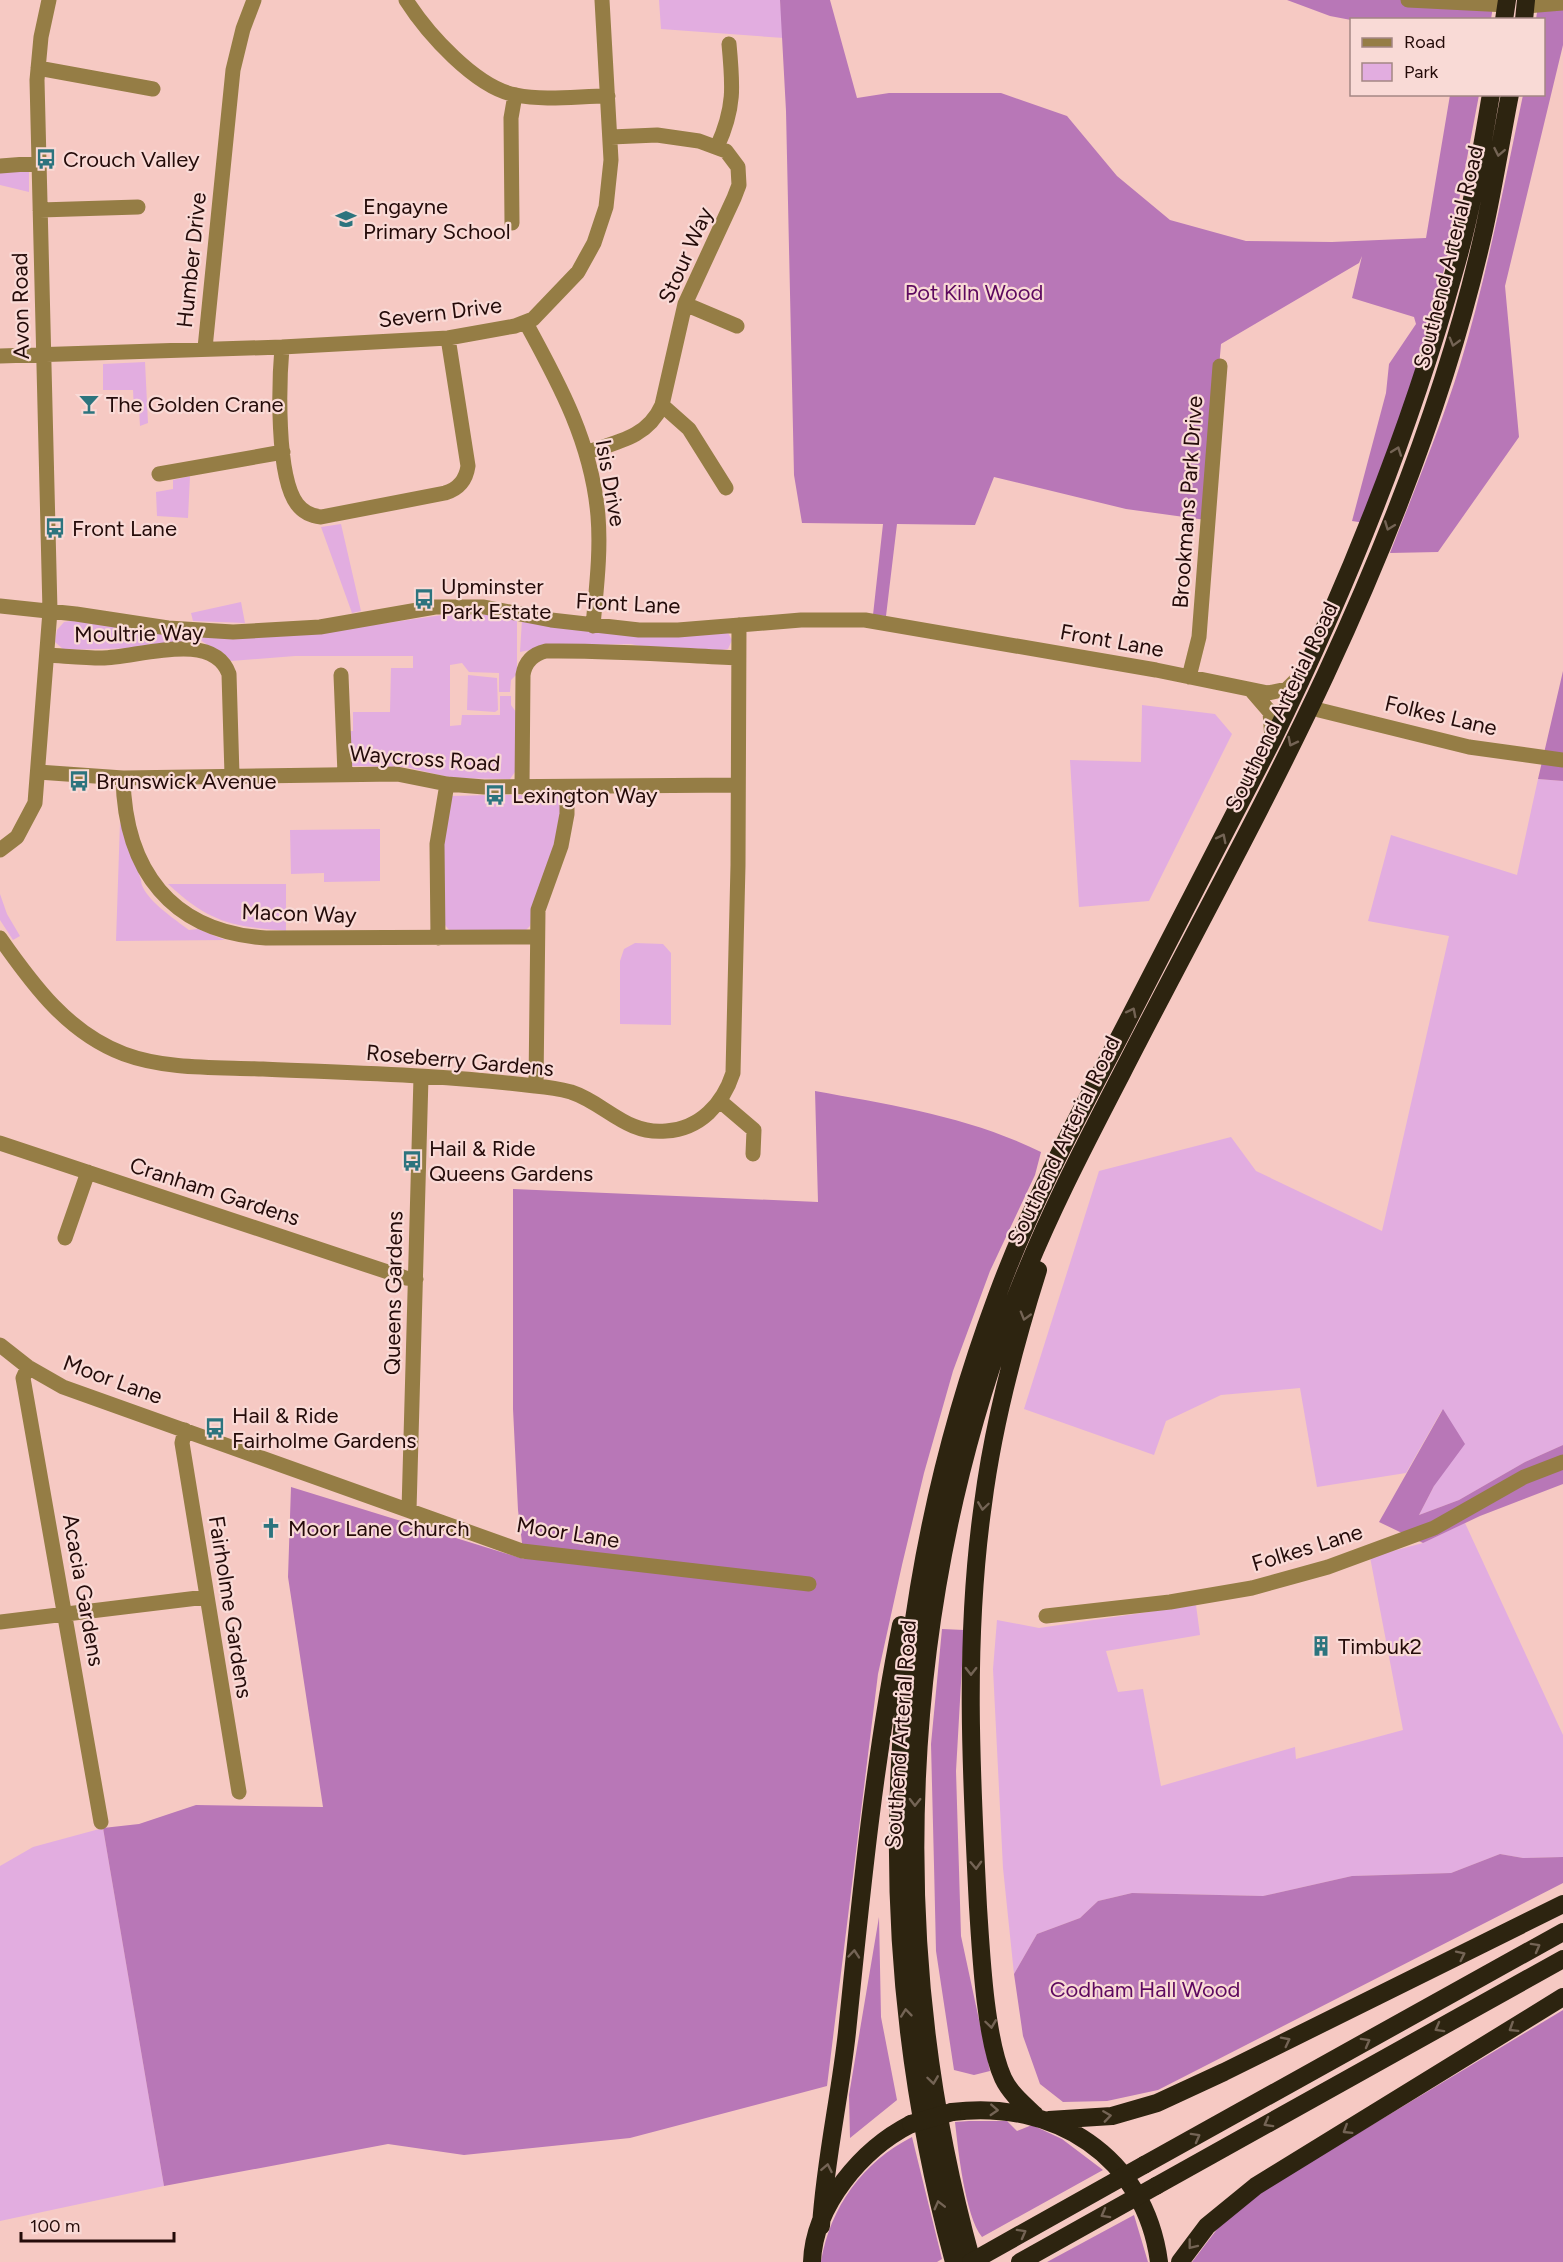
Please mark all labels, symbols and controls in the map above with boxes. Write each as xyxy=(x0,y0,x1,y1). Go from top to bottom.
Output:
legend xyxy=(1350,18,1545,96)
text: Road xyxy=(1404,31,1445,53)
text: Park xyxy=(1404,61,1439,83)
street label: Southend Arterial Road xyxy=(1408,143,1489,372)
place label: Crouch Valley xyxy=(63,146,200,173)
bus stop icon: Crouch Valley xyxy=(34,147,58,171)
one-way arrow xyxy=(1493,147,1506,157)
street label: Humber Drive xyxy=(171,191,212,329)
place label: Engayne Primary School xyxy=(363,193,511,245)
street label: Stour Way xyxy=(652,202,719,308)
school or university icon: Engayne Primary School xyxy=(334,207,358,231)
street label: Avon Road xyxy=(6,252,35,360)
park label: Pot Kiln Wood xyxy=(905,279,1043,306)
street label: Severn Drive xyxy=(377,292,503,333)
one-way arrow xyxy=(1449,336,1461,346)
place label: The Golden Crane xyxy=(106,391,284,418)
bar icon: The Golden Crane xyxy=(77,392,101,416)
street label: Brookmans Park Drive xyxy=(1167,395,1208,609)
street label: Isis Drive xyxy=(590,437,631,529)
one-way arrow xyxy=(1389,446,1402,456)
place label: Front Lane xyxy=(72,515,177,542)
bus stop icon: Front Lane xyxy=(43,516,67,540)
one-way arrow xyxy=(1384,520,1397,530)
place label: Upminster Park Estate xyxy=(441,573,551,625)
bus stop icon: Upminster Park Estate xyxy=(412,587,436,611)
street label: Front Lane xyxy=(575,587,681,620)
street label: Southend Arterial Road xyxy=(1219,597,1344,815)
street label: Front Lane xyxy=(1058,618,1166,663)
street label: Moultrie Way xyxy=(74,619,204,648)
street label: Folkes Lane xyxy=(1382,689,1500,742)
one-way arrow xyxy=(1288,735,1300,746)
street label: Waycross Road xyxy=(349,740,501,777)
place label: Brunswick Avenue xyxy=(96,768,276,795)
bus stop icon: Brunswick Avenue xyxy=(67,769,91,793)
place label: Lexington Way xyxy=(512,782,658,809)
bus stop icon: Lexington Way xyxy=(483,783,507,807)
one-way arrow xyxy=(1215,834,1226,845)
street label: Macon Way xyxy=(241,898,357,929)
one-way arrow xyxy=(1125,1007,1136,1018)
street label: Southend Arterial Road xyxy=(1001,1031,1126,1249)
street label: Roseberry Gardens xyxy=(365,1039,555,1082)
place label: Hail & Ride Queens Gardens xyxy=(429,1135,593,1187)
bus stop icon: Hail & Ride Queens Gardens xyxy=(400,1149,424,1173)
street label: Cranham Gardens xyxy=(126,1151,303,1232)
street label: Queens Gardens xyxy=(379,1211,408,1375)
one-way arrow xyxy=(1019,1311,1032,1321)
street label: Moor Lane xyxy=(59,1349,166,1410)
place label: Hail & Ride Fairholme Gardens xyxy=(232,1402,416,1454)
bus stop icon: Hail & Ride Fairholme Gardens xyxy=(203,1416,227,1440)
one-way arrow xyxy=(977,1502,989,1511)
street label: Moor Lane xyxy=(514,1511,621,1554)
street label: Acacia Gardens xyxy=(57,1512,110,1668)
street label: Fairholme Gardens xyxy=(203,1514,258,1700)
place label: Moor Lane Church xyxy=(288,1515,469,1542)
church icon: Moor Lane Church xyxy=(259,1516,283,1540)
street label: Folkes Lane xyxy=(1248,1518,1366,1577)
street label: Southend Arterial Road xyxy=(879,1619,922,1849)
place label: Timbuk2 xyxy=(1338,1633,1422,1660)
building icon: Timbuk2 xyxy=(1309,1634,1333,1658)
one-way arrow xyxy=(965,1666,977,1675)
one-way arrow xyxy=(909,1798,921,1807)
one-way arrow xyxy=(970,1861,983,1870)
one-way arrow xyxy=(1530,1943,1540,1954)
one-way arrow xyxy=(847,1949,860,1959)
one-way arrow xyxy=(1454,1950,1465,1962)
park label: Codham Hall Wood xyxy=(1050,1976,1240,2003)
one-way arrow xyxy=(900,2009,913,2018)
one-way arrow xyxy=(984,2020,996,2029)
one-way arrow xyxy=(1509,2020,1519,2032)
one-way arrow xyxy=(1434,2021,1445,2032)
one-way arrow xyxy=(1280,2037,1291,2049)
one-way arrow xyxy=(1360,2038,1370,2049)
one-way arrow xyxy=(927,2076,939,2085)
one-way arrow xyxy=(990,2103,999,2116)
one-way arrow xyxy=(1102,2111,1112,2123)
one-way arrow xyxy=(1264,2116,1274,2127)
one-way arrow xyxy=(1343,2123,1354,2134)
one-way arrow xyxy=(1189,2133,1200,2144)
one-way arrow xyxy=(820,2164,833,2174)
one-way arrow xyxy=(934,2201,947,2211)
scale bar xyxy=(21,2205,174,2243)
one-way arrow xyxy=(1101,2207,1111,2218)
text: 100 m xyxy=(30,2215,80,2237)
one-way arrow xyxy=(1016,2229,1026,2240)
one-way arrow xyxy=(1188,2238,1199,2249)

